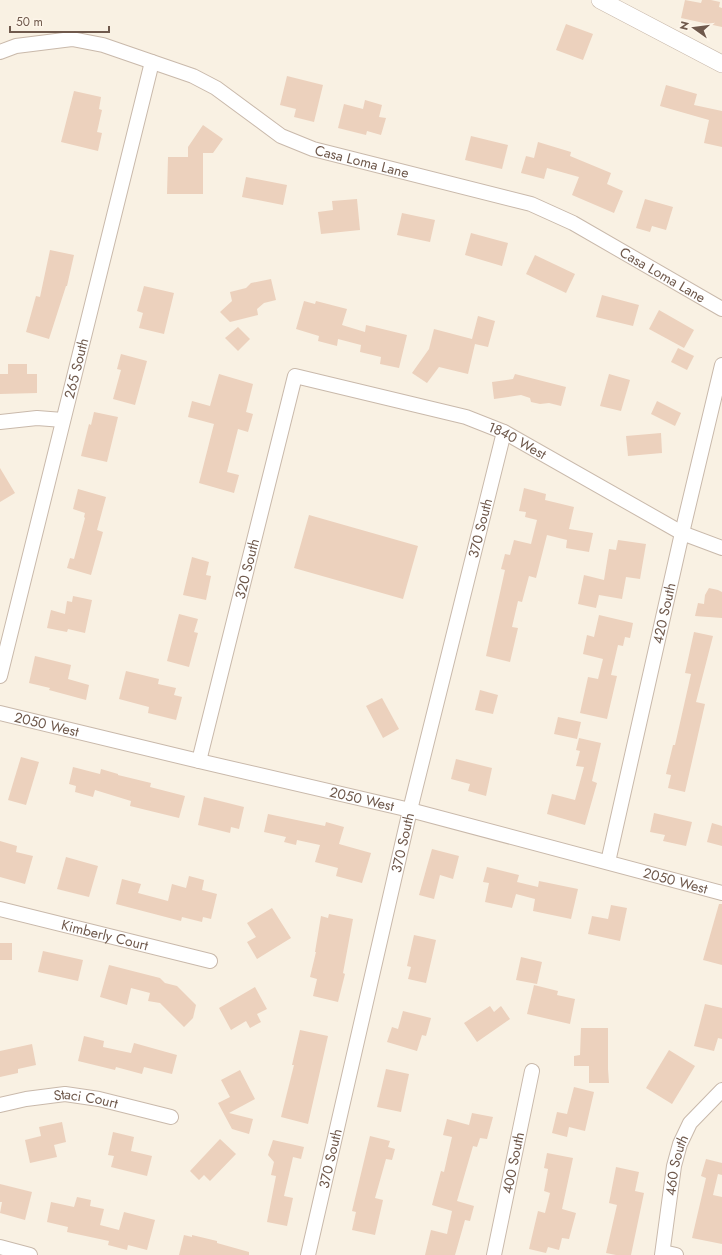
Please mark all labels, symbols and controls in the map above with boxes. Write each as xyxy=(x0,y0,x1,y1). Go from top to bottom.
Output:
scale bar xyxy=(10,8,109,34)
north arrow xyxy=(674,8,714,48)
text: 50 m xyxy=(16,13,43,31)
text: N xyxy=(675,19,693,32)
street label: Casa Loma Lane xyxy=(313,140,411,183)
street label: Casa Loma Lane xyxy=(616,242,709,307)
street label: 265 South xyxy=(59,336,93,401)
street label: 1840 West xyxy=(485,417,551,464)
street label: 370 South xyxy=(463,496,497,560)
street label: 320 South xyxy=(230,537,264,601)
street label: 420 South xyxy=(647,581,681,646)
street label: 2050 West xyxy=(12,707,82,742)
street label: 2050 West xyxy=(328,782,397,816)
street label: 370 South xyxy=(386,811,419,875)
street label: 2050 West xyxy=(641,862,710,899)
street label: Kimberly Court xyxy=(59,915,151,956)
street label: Staci Court xyxy=(52,1084,121,1114)
street label: 370 South xyxy=(314,1127,347,1190)
street label: 400 South xyxy=(497,1130,529,1196)
street label: 460 South xyxy=(660,1131,693,1197)

